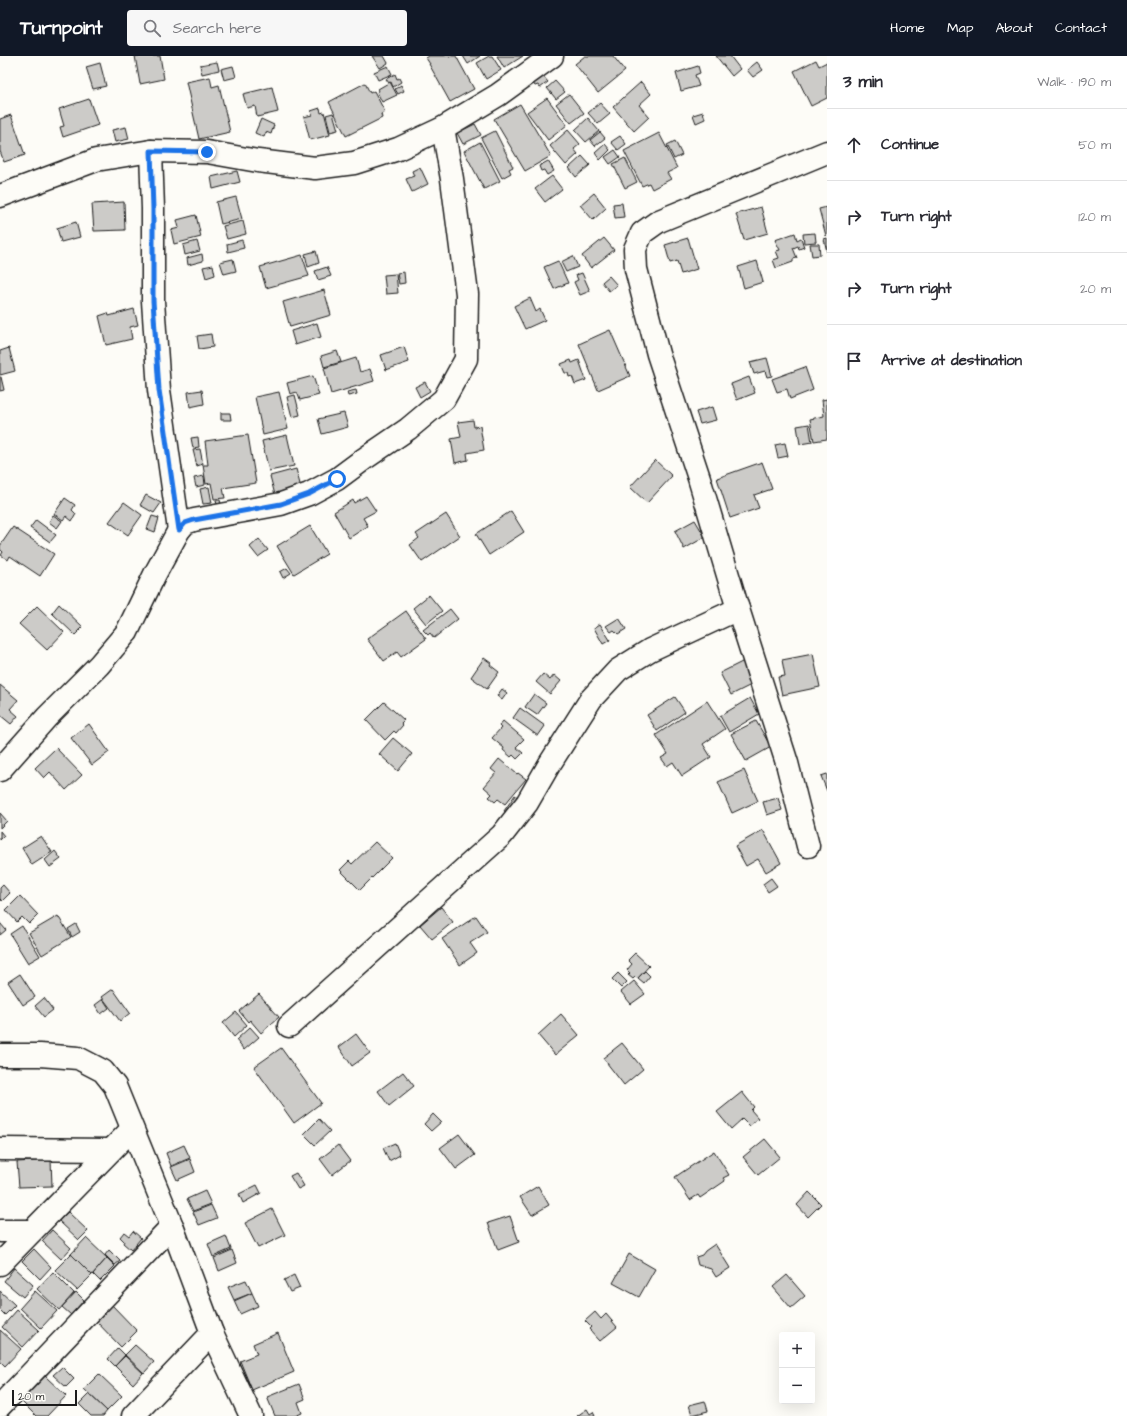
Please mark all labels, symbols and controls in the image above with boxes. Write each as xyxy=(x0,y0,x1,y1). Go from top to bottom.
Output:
search box xyxy=(127,10,407,46)
text: Turnpoint xyxy=(20,15,103,42)
icon: search xyxy=(141,17,163,39)
text: Search here xyxy=(173,18,261,39)
text: Home xyxy=(890,18,925,38)
text: Map xyxy=(947,18,973,38)
text: About xyxy=(995,18,1033,38)
text: Contact xyxy=(1055,18,1107,38)
text: 3 min xyxy=(843,70,883,94)
text: Walk · 190 m xyxy=(1037,73,1111,91)
icon: ahead xyxy=(843,134,865,156)
text: Continue xyxy=(881,134,939,155)
text: 50 m xyxy=(1078,136,1111,154)
route end xyxy=(198,143,216,161)
icon: right xyxy=(843,206,865,228)
text: Turn right xyxy=(881,206,952,227)
text: 120 m xyxy=(1078,208,1111,226)
icon: right xyxy=(843,278,865,300)
text: Turn right xyxy=(881,278,952,299)
text: 20 m xyxy=(1080,280,1111,298)
icon: arrive xyxy=(843,350,865,372)
text: Arrive at destination xyxy=(881,350,1022,371)
route start xyxy=(328,470,346,488)
map controls xyxy=(779,1332,815,1404)
button: + xyxy=(779,1332,815,1368)
button: − xyxy=(779,1368,815,1404)
scale bar xyxy=(12,1388,77,1407)
text: 20 m xyxy=(18,1389,44,1404)

